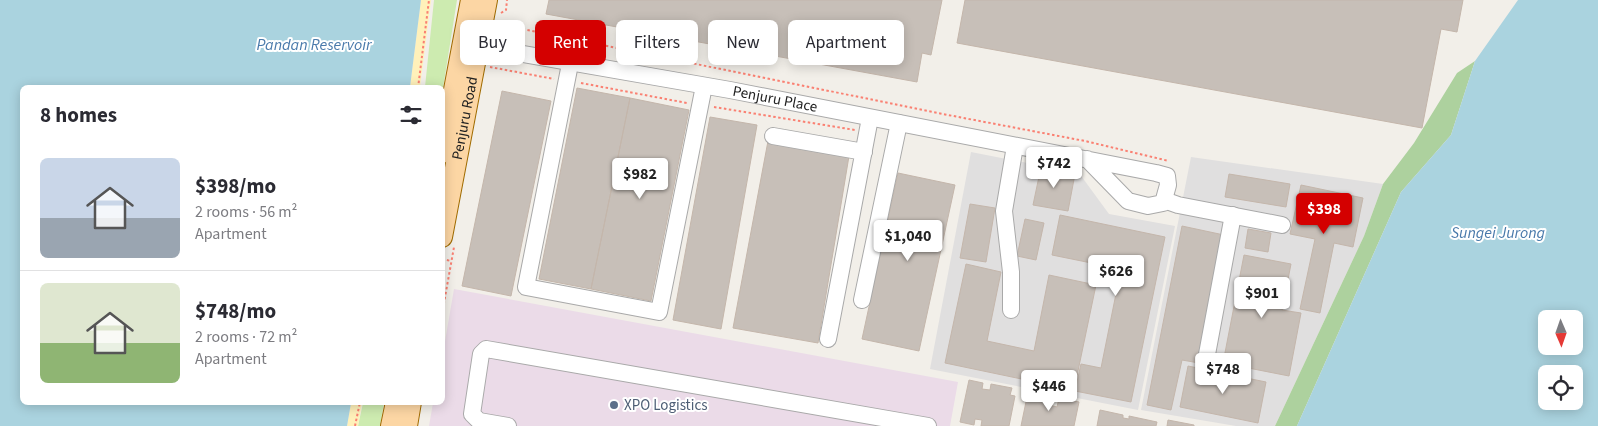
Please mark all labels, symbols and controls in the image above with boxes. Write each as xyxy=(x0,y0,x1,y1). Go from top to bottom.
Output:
chip: Buy xyxy=(460,20,525,65)
chip: Rent xyxy=(535,20,606,65)
chip: Filters xyxy=(616,20,698,65)
chip: New xyxy=(708,20,778,65)
chip: Apartment xyxy=(788,20,904,65)
water label: Pandan Reservoir xyxy=(257,34,373,56)
street label: Penjuru Road xyxy=(447,75,483,162)
street label: Penjuru Place xyxy=(731,81,819,118)
text: 8 homes xyxy=(40,100,117,130)
icon: filters xyxy=(397,101,425,129)
pin: $742 xyxy=(1024,146,1084,189)
text: $742 xyxy=(1037,152,1071,174)
pin: $982 xyxy=(610,158,670,200)
text: $982 xyxy=(623,163,657,185)
text: $398/mo xyxy=(195,171,276,201)
icon: home xyxy=(80,178,140,238)
pin: $398 xyxy=(1294,192,1354,235)
text: $398 xyxy=(1307,198,1341,220)
text: 2 rooms · 56 m² xyxy=(195,201,297,223)
pin: $1,040 xyxy=(867,220,949,262)
water label: Sungei Jurong xyxy=(1451,222,1545,244)
text: Apartment xyxy=(195,223,267,245)
text: $1,040 xyxy=(884,225,932,247)
pin: $626 xyxy=(1086,254,1146,297)
text: $626 xyxy=(1099,260,1133,282)
pin: $901 xyxy=(1232,276,1292,319)
text: $901 xyxy=(1245,282,1279,304)
text: $748/mo xyxy=(195,296,276,326)
icon: home xyxy=(80,303,140,363)
north arrow xyxy=(1538,310,1582,355)
map controls xyxy=(1538,310,1583,410)
text: 2 rooms · 72 m² xyxy=(195,326,297,348)
text: Apartment xyxy=(195,348,267,370)
pin: $748 xyxy=(1193,352,1253,395)
text: $748 xyxy=(1206,358,1240,380)
button: locate xyxy=(1538,365,1583,410)
pin: $446 xyxy=(1019,370,1079,412)
text: $446 xyxy=(1032,375,1066,397)
place label: XPO Logistics xyxy=(624,395,708,416)
marker: XPO Logistics xyxy=(608,399,620,411)

